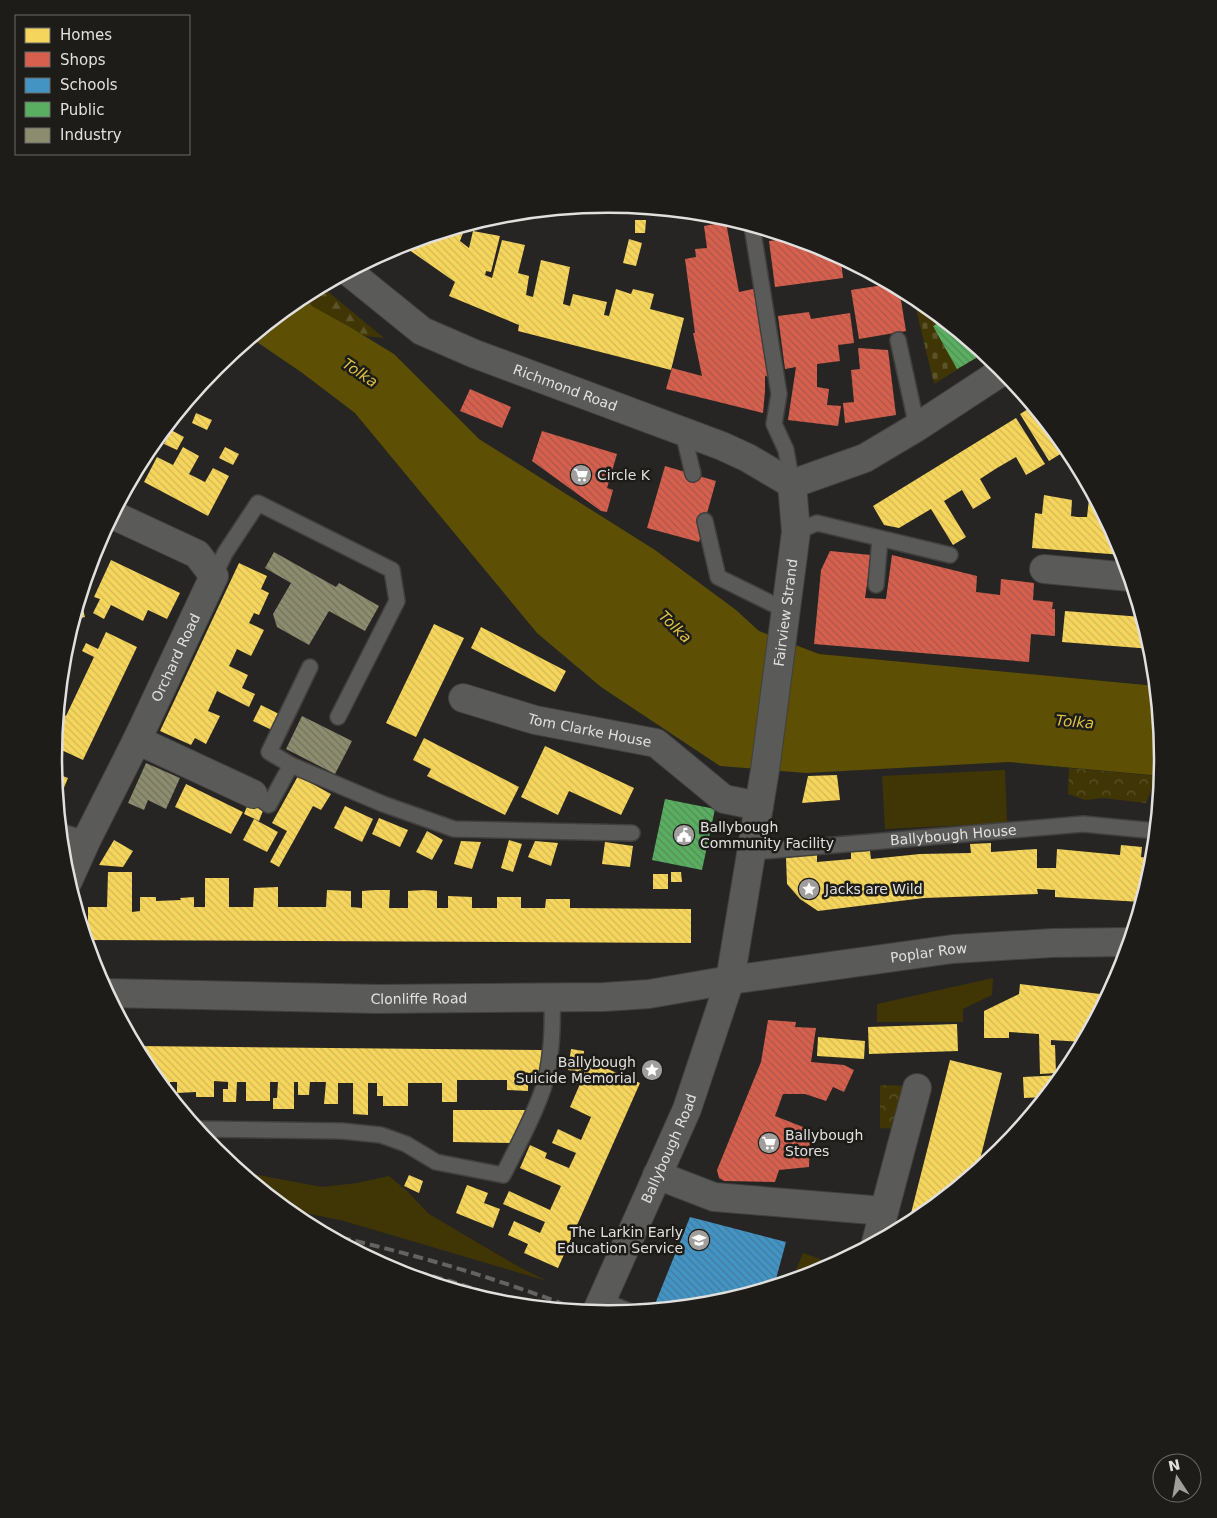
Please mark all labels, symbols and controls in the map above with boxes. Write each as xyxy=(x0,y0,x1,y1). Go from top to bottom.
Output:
legend xyxy=(15,15,190,155)
text: Homes xyxy=(60,26,112,44)
text: Shops xyxy=(60,51,106,69)
text: Schools xyxy=(60,76,118,94)
text: Public xyxy=(60,101,104,119)
text: Industry xyxy=(60,126,122,144)
water label: Tolka xyxy=(339,355,381,391)
street label: Richmond Road xyxy=(511,361,620,414)
supermarket icon: Circle K xyxy=(569,463,593,487)
place label: Circle K xyxy=(597,467,651,483)
street label: Fairview Strand xyxy=(771,558,800,667)
water label: Tolka xyxy=(655,607,695,647)
street label: Orchard Road xyxy=(148,611,203,704)
street label: Tom Clarke House xyxy=(525,710,653,750)
water label: Tolka xyxy=(1055,711,1095,733)
place label: Ballybough Community Facility xyxy=(700,819,834,851)
street label: Ballybough House xyxy=(889,822,1017,848)
public building icon: Ballybough Community Facility xyxy=(672,823,696,847)
place icon: Jacks are Wild xyxy=(797,877,821,901)
place label: Jacks are Wild xyxy=(824,881,923,897)
street label: Poplar Row xyxy=(889,940,968,966)
street label: Clonliffe Road xyxy=(370,990,467,1007)
place label: Ballybough Suicide Memorial xyxy=(516,1054,636,1086)
place icon: Ballybough Suicide Memorial xyxy=(640,1058,664,1082)
street label: Ballybough Road xyxy=(638,1092,700,1206)
place label: Ballybough Stores xyxy=(785,1127,863,1159)
supermarket icon: Ballybough Stores xyxy=(757,1131,781,1155)
place label: The Larkin Early Education Service xyxy=(557,1224,683,1256)
school or university icon: The Larkin Early Education Service xyxy=(687,1228,711,1252)
north arrow xyxy=(1152,1453,1202,1503)
text: N xyxy=(1167,1456,1182,1474)

